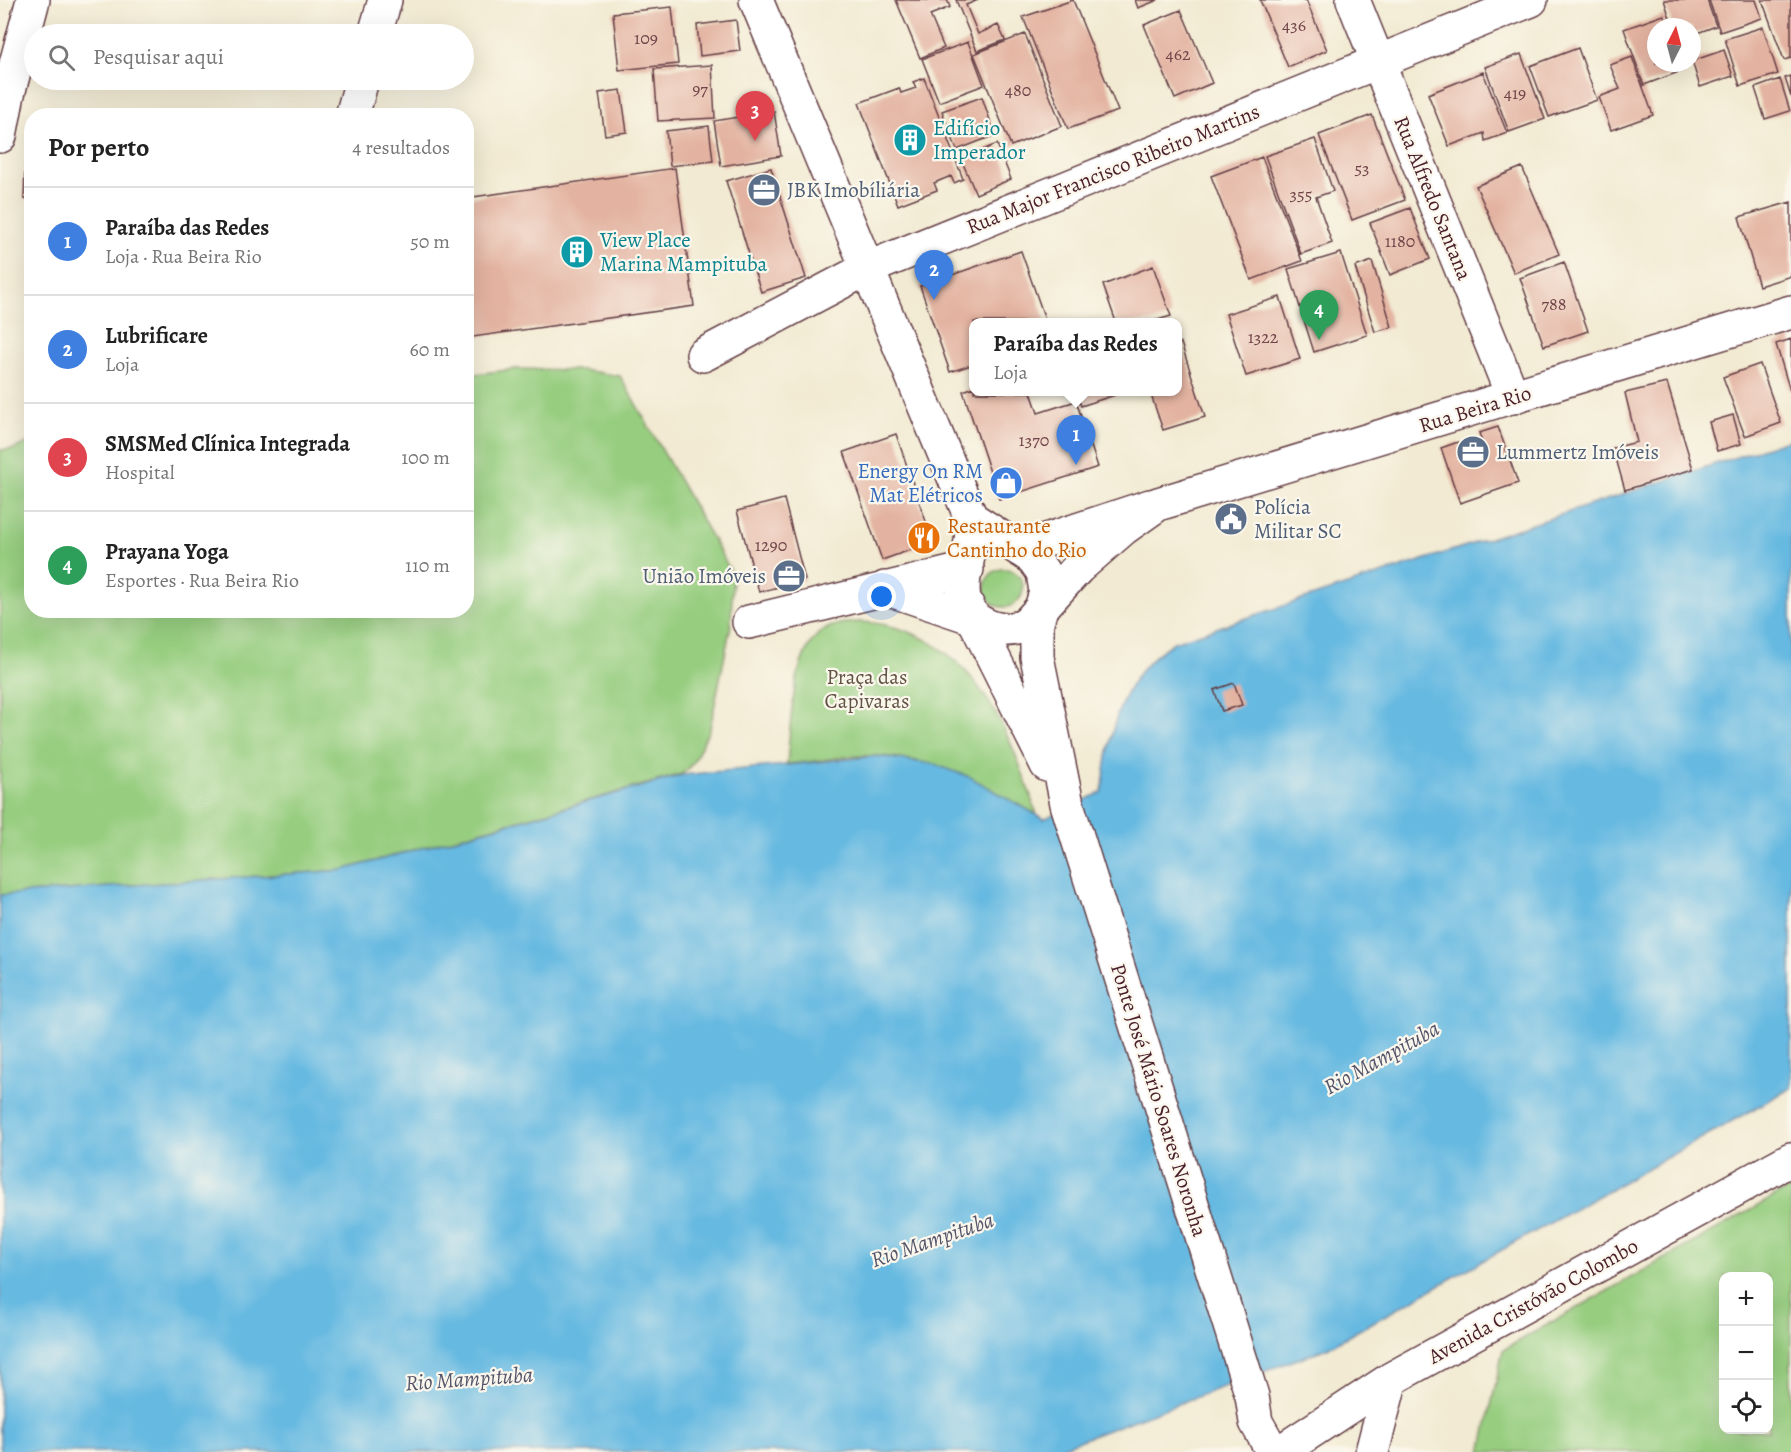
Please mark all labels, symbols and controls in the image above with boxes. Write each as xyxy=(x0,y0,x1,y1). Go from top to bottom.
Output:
house number: 436 xyxy=(1282,13,1306,37)
north arrow xyxy=(1647,18,1701,72)
search box xyxy=(24,24,474,90)
house number: 109 xyxy=(634,26,658,50)
icon: search xyxy=(45,41,78,74)
text: Pesquisar aqui xyxy=(93,42,224,72)
house number: 462 xyxy=(1165,42,1191,66)
house number: 97 xyxy=(692,77,708,101)
house number: 480 xyxy=(1005,78,1031,102)
house number: 419 xyxy=(1504,81,1526,105)
pin: 3 xyxy=(736,92,774,141)
street label: Rua Major Francisco Ribeiro Martins xyxy=(962,97,1264,241)
street label: Rua Alfredo Santana xyxy=(1387,112,1479,284)
place label: Edifício Imperador xyxy=(933,114,1026,166)
building icon: Edifício Imperador xyxy=(892,122,928,158)
text: Por perto xyxy=(48,130,149,165)
text: 4 resultados xyxy=(352,134,450,161)
house number: 53 xyxy=(1354,156,1370,180)
office icon: JBK Imobíliária xyxy=(746,172,782,208)
place label: JBK Imobíliária xyxy=(787,176,920,204)
house number: 355 xyxy=(1290,182,1312,206)
text: Paraíba das Redes xyxy=(105,213,269,243)
place label: View Place Marina Mampituba xyxy=(599,226,768,278)
text: 1 xyxy=(64,228,71,255)
text: 50 m xyxy=(410,228,450,255)
house number: 1180 xyxy=(1385,229,1415,253)
building icon: View Place Marina Mampituba xyxy=(559,234,595,270)
text: Loja · Rua Beira Rio xyxy=(105,243,262,270)
pin: 2 xyxy=(914,250,954,300)
pin: 4 xyxy=(1300,290,1338,340)
house number: 788 xyxy=(1541,292,1567,316)
popup xyxy=(969,318,1182,396)
text: Lubrificare xyxy=(105,321,208,351)
house number: 1322 xyxy=(1248,325,1279,349)
text: Paraíba das Redes xyxy=(993,329,1158,359)
text: 2 xyxy=(63,336,72,363)
text: 60 m xyxy=(410,336,450,363)
text: Loja xyxy=(105,351,139,378)
text: Loja xyxy=(993,359,1028,386)
street label: Rua Beira Rio xyxy=(1415,379,1535,439)
pin: 1 xyxy=(1056,416,1096,465)
house number: 1370 xyxy=(1019,428,1049,452)
text: SMSMed Clínica Integrada xyxy=(105,429,350,459)
office icon: Lummertz Imóveis xyxy=(1455,434,1491,470)
place label: Lummertz Imóveis xyxy=(1496,438,1659,466)
text: 3 xyxy=(63,444,72,471)
text: 100 m xyxy=(401,444,450,471)
place label: Energy On RM Mat Elétricos xyxy=(857,457,983,509)
text: Hospital xyxy=(105,459,175,486)
shop icon: Energy On RM Mat Elétricos xyxy=(988,465,1024,501)
place label: Polícia Militar SC xyxy=(1254,493,1342,545)
public building icon: Polícia Militar SC xyxy=(1213,501,1249,537)
place label: Restaurante Cantinho do Rio xyxy=(947,512,1087,564)
restaurant icon: Restaurante Cantinho do Rio xyxy=(906,520,942,556)
house number: 1290 xyxy=(755,533,787,557)
text: Prayana Yoga xyxy=(105,537,229,567)
text: 4 xyxy=(63,552,72,579)
text: 110 m xyxy=(405,552,450,579)
office icon: União Imóveis xyxy=(771,558,807,594)
place label: União Imóveis xyxy=(643,562,766,590)
text: Esportes · Rua Beira Rio xyxy=(105,567,299,594)
your location xyxy=(867,582,896,611)
park label: Praça das Capivaras xyxy=(825,663,909,715)
street label: Ponte José Mário Soares Noronha xyxy=(1104,960,1214,1240)
water label: Rio Mampituba xyxy=(1318,1014,1445,1102)
water label: Rio Mampituba xyxy=(867,1205,998,1275)
street label: Avenida Cristóvão Colombo xyxy=(1422,1232,1643,1371)
map controls xyxy=(1719,1272,1773,1434)
button: + xyxy=(1719,1272,1773,1326)
button: − xyxy=(1719,1326,1773,1380)
water label: Rio Mampituba xyxy=(404,1360,534,1398)
button: locate xyxy=(1719,1380,1773,1434)

